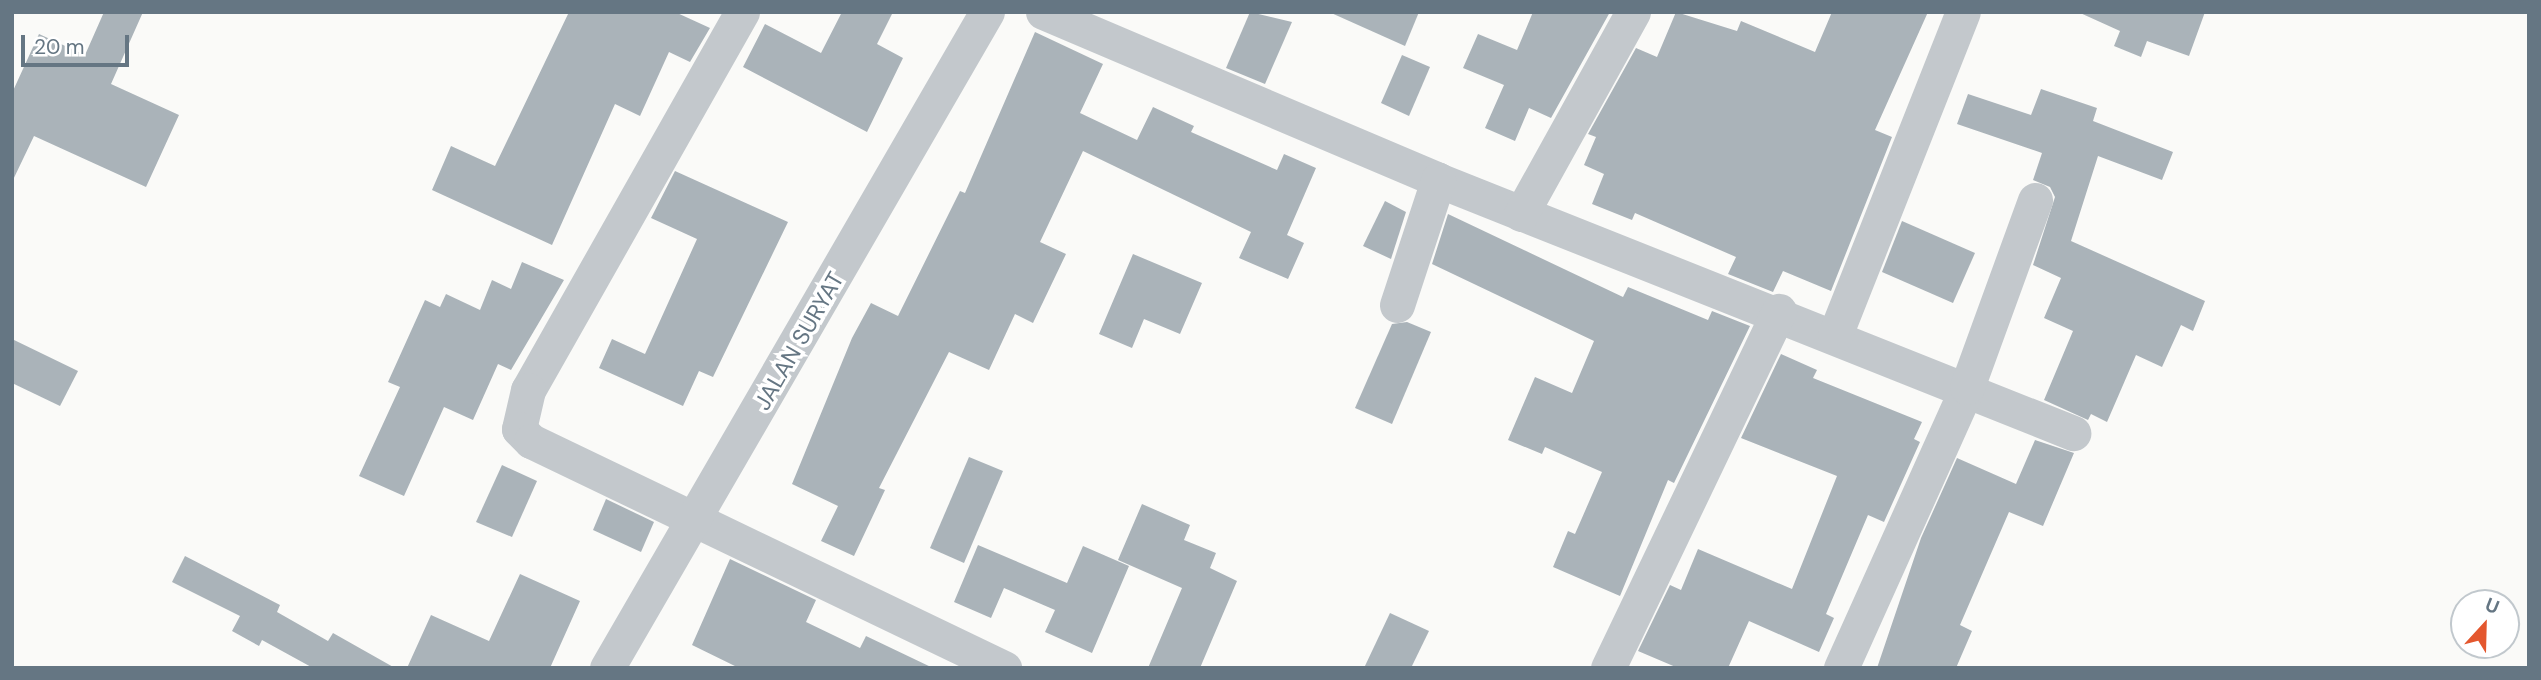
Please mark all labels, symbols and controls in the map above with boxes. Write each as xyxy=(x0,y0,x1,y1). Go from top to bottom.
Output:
scale bar xyxy=(24,21,133,65)
text: 20 m xyxy=(34,33,85,61)
street label: JALAN SURYAT xyxy=(748,267,850,415)
north arrow xyxy=(2450,589,2520,659)
text: U xyxy=(2482,592,2503,620)

